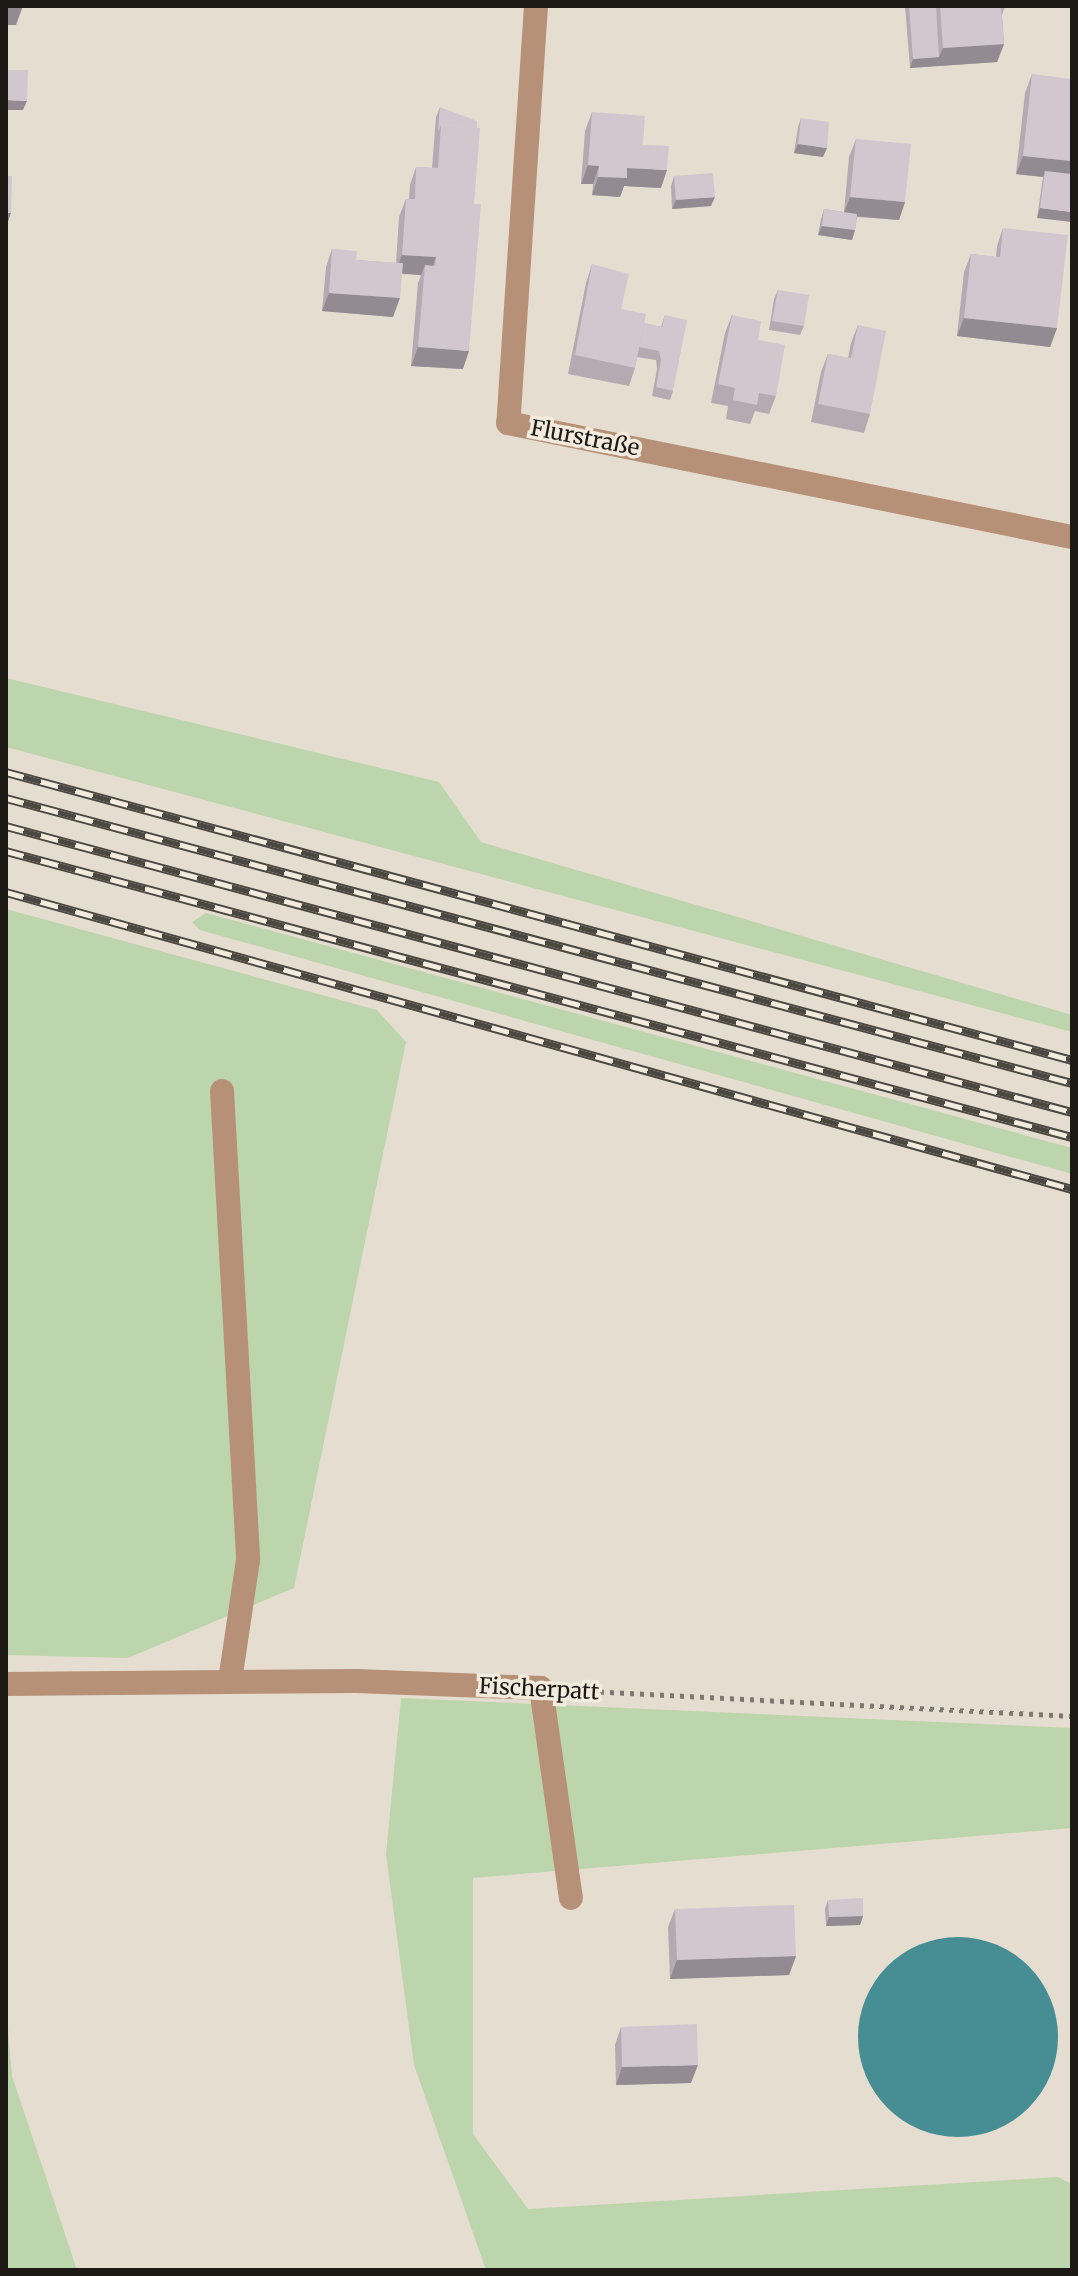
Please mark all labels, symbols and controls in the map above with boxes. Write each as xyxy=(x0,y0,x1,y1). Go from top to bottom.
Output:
street label: Flurstraße xyxy=(528,415,642,461)
street label: Fischerpatt xyxy=(478,1673,600,1705)

